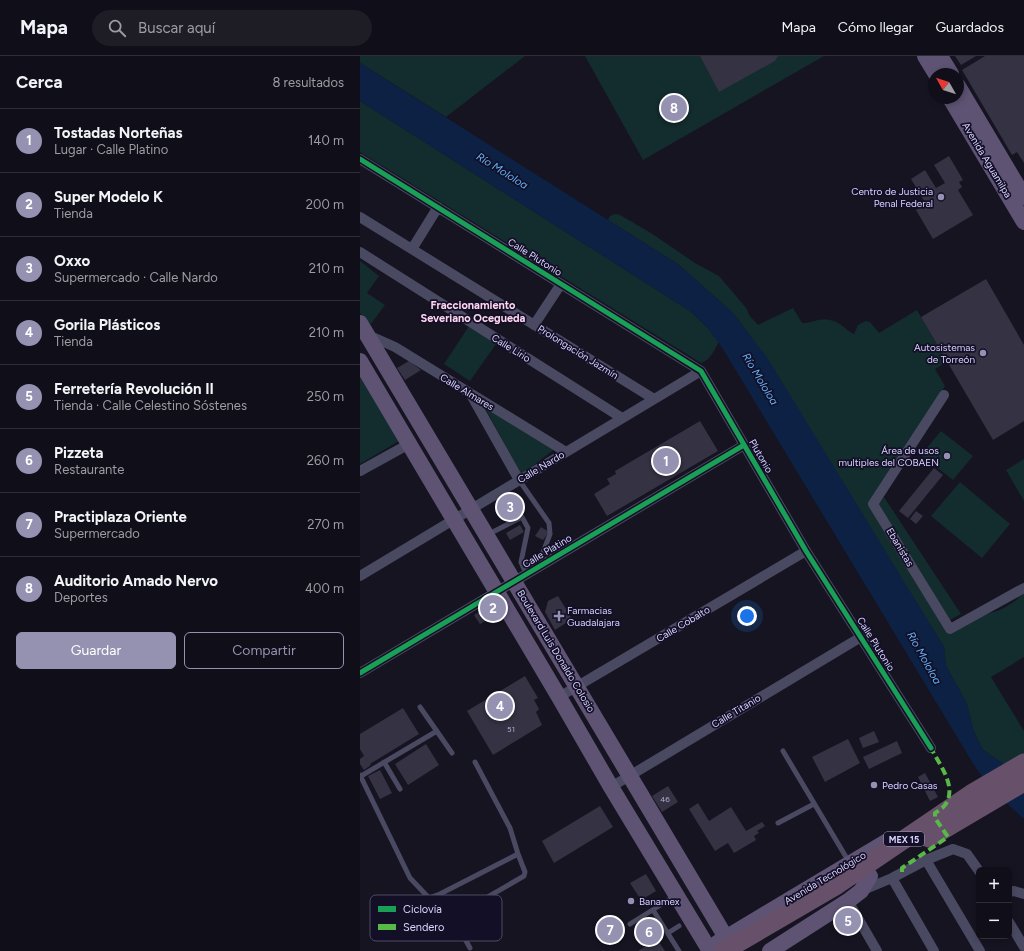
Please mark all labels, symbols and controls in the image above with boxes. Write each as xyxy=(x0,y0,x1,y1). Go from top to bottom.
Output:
search box xyxy=(92,10,372,46)
text: Mapa xyxy=(20,16,68,39)
icon: search xyxy=(106,17,128,39)
text: Buscar aquí xyxy=(138,19,215,37)
text: Mapa xyxy=(781,19,816,36)
text: Cómo llegar xyxy=(838,19,913,36)
text: Guardados xyxy=(935,19,1004,36)
north arrow xyxy=(928,68,964,104)
text: Cerca xyxy=(16,72,63,92)
text: 8 resultados xyxy=(272,75,344,90)
pin: 8 xyxy=(661,93,687,123)
street label: Avenida Aguamilpa xyxy=(959,120,1015,200)
text: Tostadas Norteñas xyxy=(54,124,183,142)
text: 1 xyxy=(26,133,32,148)
text: 140 m xyxy=(308,133,344,148)
text: Lugar · Calle Platino xyxy=(54,142,168,157)
water label: Río Mololoa xyxy=(474,150,531,192)
place label: Centro de Justicia Penal Federal xyxy=(851,185,933,210)
text: Super Modelo K xyxy=(54,188,163,206)
marker: Centro de Justicia Penal Federal xyxy=(936,192,946,202)
text: 2 xyxy=(25,197,33,212)
text: 200 m xyxy=(306,197,344,212)
text: Tienda xyxy=(54,206,93,221)
street label: Calle Plutonio xyxy=(505,235,565,279)
text: Oxxo xyxy=(54,252,90,270)
text: 3 xyxy=(25,261,33,276)
text: 210 m xyxy=(309,261,344,276)
text: Supermercado · Calle Nardo xyxy=(54,270,218,285)
district label: Fraccionamiento Severiano Ocegueda xyxy=(421,299,526,325)
text: Gorila Plásticos xyxy=(54,316,160,334)
street label: Prolongación Jazmín xyxy=(535,322,621,382)
text: 4 xyxy=(25,325,33,340)
text: 210 m xyxy=(309,325,344,340)
street label: Calle Lirio xyxy=(489,331,533,365)
text: Tienda xyxy=(54,334,93,349)
place label: Autosistemas de Torreón xyxy=(914,341,975,366)
marker: Autosistemas de Torreón xyxy=(978,348,988,358)
water label: Río Mololoa xyxy=(739,351,781,408)
street label: Calle Almares xyxy=(438,371,497,413)
text: Ferretería Revolución II xyxy=(54,380,214,398)
text: 5 xyxy=(25,389,33,404)
text: 250 m xyxy=(307,389,344,404)
text: Tienda · Calle Celestino Sóstenes xyxy=(54,398,247,413)
street label: Plutonio xyxy=(746,437,776,475)
text: Pizzeta xyxy=(54,444,104,462)
place label: Área de usos multiples del COBAEN xyxy=(838,444,939,469)
pin: 1 xyxy=(653,446,679,476)
street label: Calle Nardo xyxy=(515,448,567,486)
marker: Área de usos multiples del COBAEN xyxy=(942,451,952,461)
text: 6 xyxy=(25,453,33,468)
text: 260 m xyxy=(307,453,344,468)
text: Restaurante xyxy=(54,462,124,477)
pin: 3 xyxy=(497,492,523,522)
text: Practiplaza Oriente xyxy=(54,508,187,526)
text: 7 xyxy=(25,517,33,532)
text: 270 m xyxy=(307,517,344,532)
street label: Ebanistas xyxy=(883,525,917,569)
text: Supermercado xyxy=(54,526,140,541)
street label: Calle Platino xyxy=(520,531,574,571)
text: Auditorio Amado Nervo xyxy=(54,572,218,590)
text: 8 xyxy=(25,581,33,596)
text: 400 m xyxy=(305,581,344,596)
street label: Boulevard Luis Donaldo Colosio xyxy=(514,587,598,715)
text: Deportes xyxy=(54,590,108,605)
pin: 2 xyxy=(480,593,506,623)
street label: Calle Cobalto xyxy=(654,603,712,645)
place label: Farmacias Guadalajara xyxy=(567,604,620,629)
your location xyxy=(737,606,757,626)
marker: Farmacias Guadalajara xyxy=(554,611,564,621)
street label: Calle Plutonio xyxy=(854,614,898,674)
water label: Río Mololoa xyxy=(904,629,944,687)
button: Guardar xyxy=(16,632,176,669)
button: Compartir xyxy=(184,632,344,669)
pin: 4 xyxy=(487,691,513,721)
street label: Calle Titanio xyxy=(709,691,763,731)
house number: 51 xyxy=(507,724,515,734)
place label: Pedro Casas xyxy=(882,779,938,792)
marker: Pedro Casas xyxy=(869,780,879,790)
house number: 46 xyxy=(660,794,670,804)
road number: MEX 15 xyxy=(884,832,924,846)
street label: Avenida Tecnológico xyxy=(782,848,868,908)
map controls xyxy=(976,867,1012,939)
button: + xyxy=(976,867,1012,903)
legend xyxy=(370,895,502,941)
place label: Banamex xyxy=(639,895,680,908)
marker: Banamex xyxy=(626,896,636,906)
text: Ciclovía xyxy=(403,903,442,916)
button: − xyxy=(976,903,1012,939)
pin: 5 xyxy=(835,906,861,936)
pin: 7 xyxy=(597,915,623,945)
pin: 6 xyxy=(636,917,662,947)
text: Sendero xyxy=(403,921,444,934)

